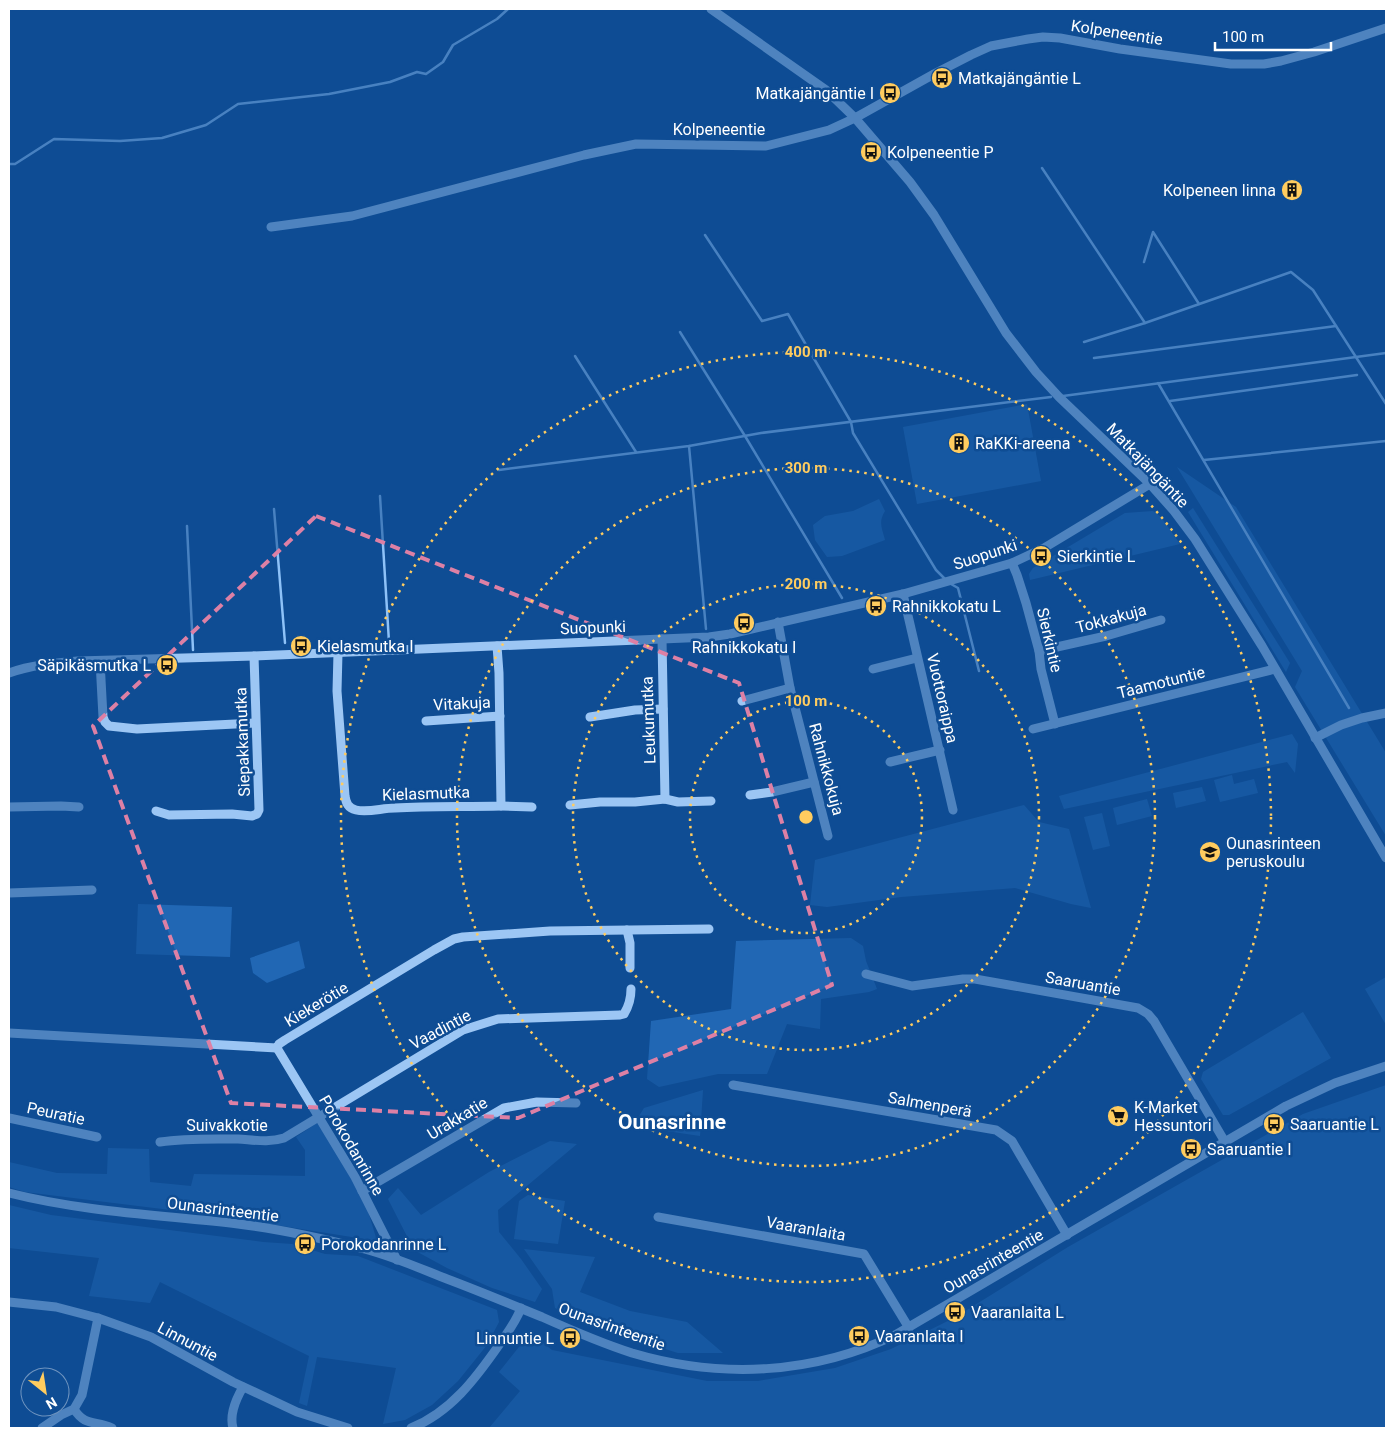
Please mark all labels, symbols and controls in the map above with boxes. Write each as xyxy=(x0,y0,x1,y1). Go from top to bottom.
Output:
street label: Kolpeneentie xyxy=(1070,16,1164,49)
scale bar xyxy=(1215,20,1331,52)
text: 100 m xyxy=(1222,28,1264,46)
bus stop icon: Matkajängäntie L xyxy=(930,66,954,90)
place label: Matkajängäntie L xyxy=(958,69,1081,88)
bus stop icon: Matkajängäntie I xyxy=(878,81,902,105)
place label: Matkajängäntie I xyxy=(755,84,874,103)
street label: Kolpeneentie xyxy=(673,120,765,139)
bus stop icon: Kolpeneentie P xyxy=(859,140,883,164)
place label: Kolpeneentie P xyxy=(887,143,994,162)
building icon: Kolpeneen linna xyxy=(1280,178,1304,202)
place label: Kolpeneen linna xyxy=(1163,181,1276,200)
text: 400 m xyxy=(785,343,827,361)
street label: Matkajängäntie xyxy=(1103,419,1193,512)
building icon: RaKKi-areena xyxy=(947,431,971,455)
place label: RaKKi-areena xyxy=(975,434,1070,453)
text: 300 m xyxy=(785,459,827,477)
street label: Suopunki xyxy=(951,535,1020,574)
bus stop icon: Sierkintie L xyxy=(1029,544,1053,568)
place label: Sierkintie L xyxy=(1057,547,1136,566)
text: 200 m xyxy=(785,575,827,593)
bus stop icon: Rahnikkokatu L xyxy=(864,594,888,618)
place label: Rahnikkokatu L xyxy=(892,597,1001,616)
street label: Tokkakuja xyxy=(1074,600,1148,637)
street label: Sierkintie xyxy=(1033,606,1066,674)
bus stop icon: Rahnikkokatu I xyxy=(732,611,756,635)
street label: Suopunki xyxy=(560,617,626,638)
bus stop icon: Kielasmutka I xyxy=(289,634,313,658)
place label: Kielasmutka I xyxy=(317,637,413,656)
place label: Rahnikkokatu I xyxy=(692,638,796,657)
street label: Vuottoraippa xyxy=(923,651,962,745)
bus stop icon: Säpikäsmutka L xyxy=(155,653,179,677)
place label: Säpikäsmutka L xyxy=(37,656,151,675)
street label: Taamotuntie xyxy=(1115,662,1207,703)
street label: Leukumutka xyxy=(637,676,660,764)
street label: Siepakkamutka xyxy=(231,687,254,797)
text: 100 m xyxy=(785,692,827,710)
street label: Vitakuja xyxy=(433,693,491,714)
street label: Rahnikkokuja xyxy=(805,721,848,817)
street label: Kielasmutka xyxy=(382,782,470,805)
centre of rings xyxy=(797,808,815,826)
place label: Ounasrinteen peruskoulu xyxy=(1226,834,1321,871)
school or university icon: Ounasrinteen peruskoulu xyxy=(1198,840,1222,864)
street label: Saaruantie xyxy=(1044,968,1122,999)
street label: Kiekerötie xyxy=(281,978,352,1031)
street label: Vaadintie xyxy=(406,1005,474,1053)
street label: Salmenperä xyxy=(887,1088,973,1121)
street label: Porokodanrinne xyxy=(315,1092,388,1199)
street label: Urakkatie xyxy=(424,1093,491,1144)
street label: Peuratie xyxy=(25,1098,87,1129)
place label: K-Market Hessuntori xyxy=(1134,1098,1212,1135)
supermarket icon: K-Market Hessuntori xyxy=(1106,1104,1130,1128)
district label: Ounasrinne xyxy=(618,1110,726,1134)
bus stop icon: Saaruantie L xyxy=(1262,1112,1286,1136)
place label: Saaruantie L xyxy=(1290,1115,1379,1134)
street label: Suivakkotie xyxy=(186,1116,268,1135)
bus stop icon: Saaruantie I xyxy=(1179,1137,1203,1161)
place label: Saaruantie I xyxy=(1207,1140,1292,1159)
street label: Ounasrinteentie xyxy=(166,1193,280,1226)
street label: Vaaranlaita xyxy=(765,1212,847,1245)
street label: Ounasrinteentie xyxy=(940,1225,1047,1298)
bus stop icon: Porokodanrinne L xyxy=(293,1232,317,1256)
place label: Porokodanrinne L xyxy=(321,1235,447,1254)
street label: Ounasrinteentie xyxy=(556,1298,668,1355)
bus stop icon: Vaaranlaita L xyxy=(943,1300,967,1324)
place label: Vaaranlaita L xyxy=(971,1303,1064,1322)
street label: Linnuntie xyxy=(154,1318,221,1365)
bus stop icon: Vaaranlaita I xyxy=(847,1324,871,1348)
bus stop icon: Linnuntie L xyxy=(558,1326,582,1350)
place label: Vaaranlaita I xyxy=(875,1327,964,1346)
place label: Linnuntie L xyxy=(476,1329,554,1348)
north arrow xyxy=(20,1367,70,1417)
text: N xyxy=(43,1394,60,1413)

